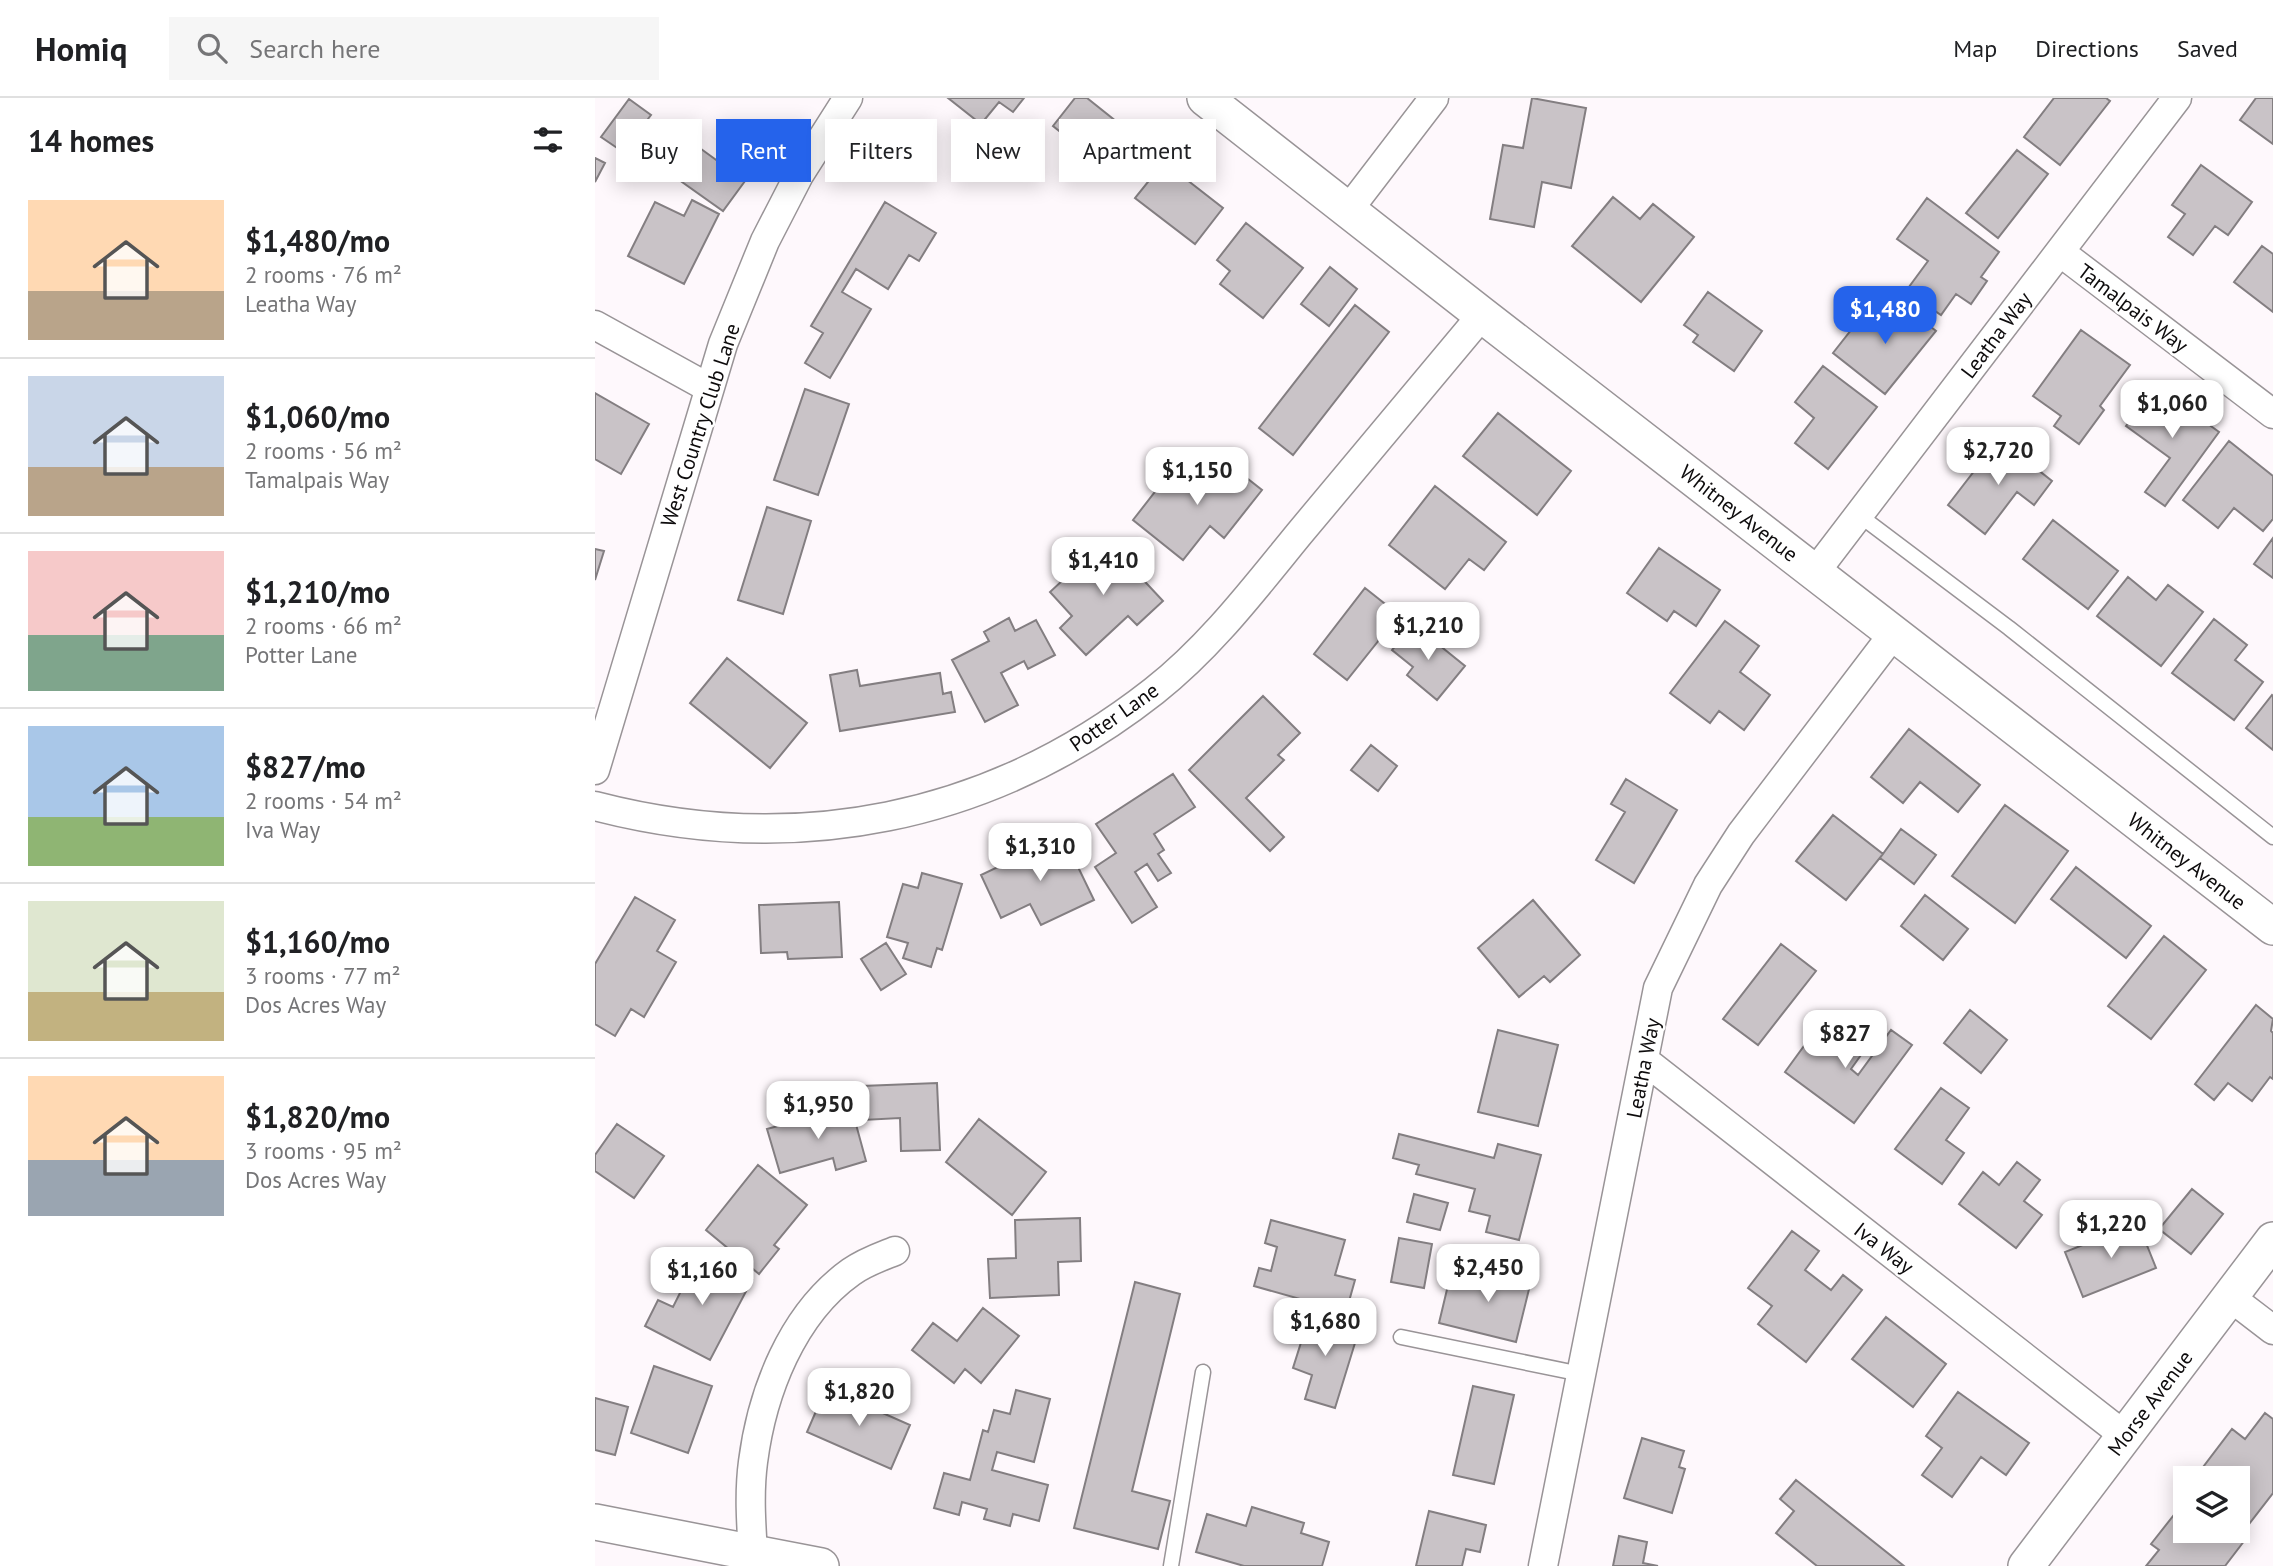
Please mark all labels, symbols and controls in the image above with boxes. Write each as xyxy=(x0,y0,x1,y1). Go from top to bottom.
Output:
search box xyxy=(169,17,659,80)
text: Homiq xyxy=(35,27,127,70)
icon: search xyxy=(193,29,231,67)
text: Search here xyxy=(249,32,380,65)
text: Map xyxy=(1953,33,1997,64)
text: Directions xyxy=(2035,33,2139,64)
text: Saved xyxy=(2177,33,2238,64)
chip: Buy xyxy=(616,119,702,182)
chip: Rent xyxy=(716,119,811,182)
chip: Filters xyxy=(825,119,937,182)
chip: New xyxy=(951,119,1045,182)
chip: Apartment xyxy=(1059,119,1216,182)
text: 14 homes xyxy=(28,121,154,160)
icon: filters xyxy=(529,121,567,159)
text: $1,480/mo xyxy=(245,221,390,260)
icon: home xyxy=(84,228,168,312)
street label: Tamalpais Way xyxy=(2072,258,2194,359)
text: 2 rooms · 76 m² xyxy=(245,260,402,289)
pin: $1,480 xyxy=(1828,286,1942,346)
street label: Leatha Way xyxy=(1955,286,2037,384)
text: Leatha Way xyxy=(245,289,356,318)
text: $1,480 xyxy=(1849,294,1921,323)
street label: West Country Club Lane xyxy=(654,320,746,530)
pin: $1,060 xyxy=(2115,380,2229,440)
text: $1,060 xyxy=(2136,388,2208,417)
text: $1,060/mo xyxy=(245,397,390,436)
icon: home xyxy=(84,404,168,488)
pin: $2,720 xyxy=(1941,428,2055,487)
text: $2,720 xyxy=(1962,435,2034,464)
text: 2 rooms · 56 m² xyxy=(245,436,402,465)
pin: $1,150 xyxy=(1140,448,1254,507)
text: $1,150 xyxy=(1161,455,1233,484)
street label: Whitney Avenue xyxy=(1674,458,1804,568)
text: Tamalpais Way xyxy=(245,465,389,494)
pin: $1,410 xyxy=(1046,538,1160,597)
text: $1,410 xyxy=(1067,545,1139,574)
text: $1,210/mo xyxy=(245,572,390,611)
icon: home xyxy=(84,579,168,663)
pin: $1,210 xyxy=(1371,602,1485,662)
text: $1,210 xyxy=(1392,610,1464,639)
text: 2 rooms · 66 m² xyxy=(245,611,402,640)
text: Potter Lane xyxy=(245,640,357,669)
street label: Potter Lane xyxy=(1064,676,1164,758)
text: $827/mo xyxy=(245,747,366,786)
icon: home xyxy=(84,754,168,838)
text: 2 rooms · 54 m² xyxy=(245,786,402,815)
street label: Whitney Avenue xyxy=(2122,806,2252,916)
text: Iva Way xyxy=(245,815,320,844)
pin: $1,310 xyxy=(983,824,1097,883)
text: $1,310 xyxy=(1004,831,1076,860)
text: $1,160/mo xyxy=(245,922,390,961)
icon: home xyxy=(84,929,168,1013)
text: 3 rooms · 77 m² xyxy=(245,961,401,990)
text: Dos Acres Way xyxy=(245,990,386,1019)
pin: $827 xyxy=(1804,1010,1886,1070)
street label: Leatha Way xyxy=(1620,1015,1666,1120)
text: $827 xyxy=(1819,1018,1871,1047)
pin: $1,950 xyxy=(761,1082,875,1141)
text: $1,950 xyxy=(782,1089,854,1118)
text: $1,820/mo xyxy=(245,1097,390,1136)
icon: home xyxy=(84,1104,168,1188)
text: 3 rooms · 95 m² xyxy=(245,1136,402,1165)
text: Dos Acres Way xyxy=(245,1165,386,1194)
pin: $1,220 xyxy=(2054,1200,2168,1260)
text: $1,220 xyxy=(2075,1208,2147,1237)
street label: Iva Way xyxy=(1849,1216,1920,1280)
pin: $2,450 xyxy=(1431,1244,1545,1304)
pin: $1,160 xyxy=(645,1248,759,1307)
text: $2,450 xyxy=(1452,1252,1524,1281)
text: $1,160 xyxy=(666,1255,738,1284)
pin: $1,680 xyxy=(1268,1298,1382,1358)
text: $1,680 xyxy=(1289,1306,1361,1335)
street label: Morse Avenue xyxy=(2102,1345,2198,1461)
pin: $1,820 xyxy=(802,1368,916,1428)
text: $1,820 xyxy=(823,1376,895,1405)
map controls xyxy=(2173,1466,2250,1543)
button: layers xyxy=(2173,1466,2250,1543)

